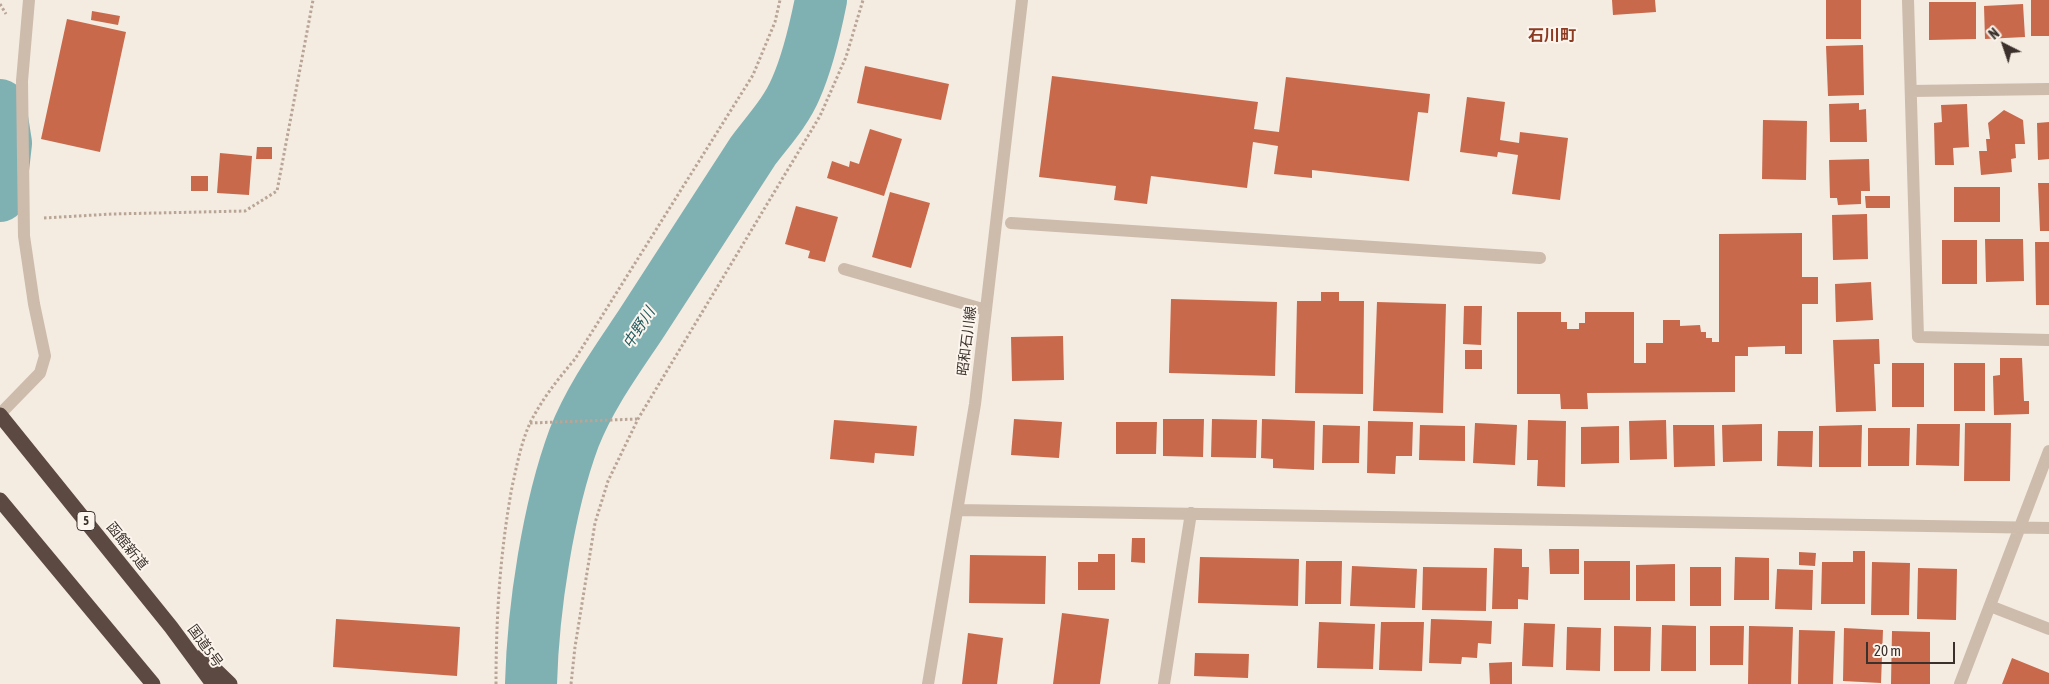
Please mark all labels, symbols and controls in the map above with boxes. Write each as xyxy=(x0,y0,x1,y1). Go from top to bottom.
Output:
north arrow xyxy=(1979,20,2029,70)
text: N xyxy=(1986,25,2003,42)
district label: 石川町 xyxy=(1528,26,1576,46)
water label: 中野川 xyxy=(619,304,659,352)
street label: 昭和石川線 xyxy=(954,305,980,377)
road number: 5 xyxy=(77,512,95,530)
street label: 函館新道 xyxy=(103,519,151,573)
street label: 国道5号 xyxy=(184,621,226,671)
scale bar xyxy=(1869,632,1958,664)
text: 20 m xyxy=(1874,642,1901,659)

